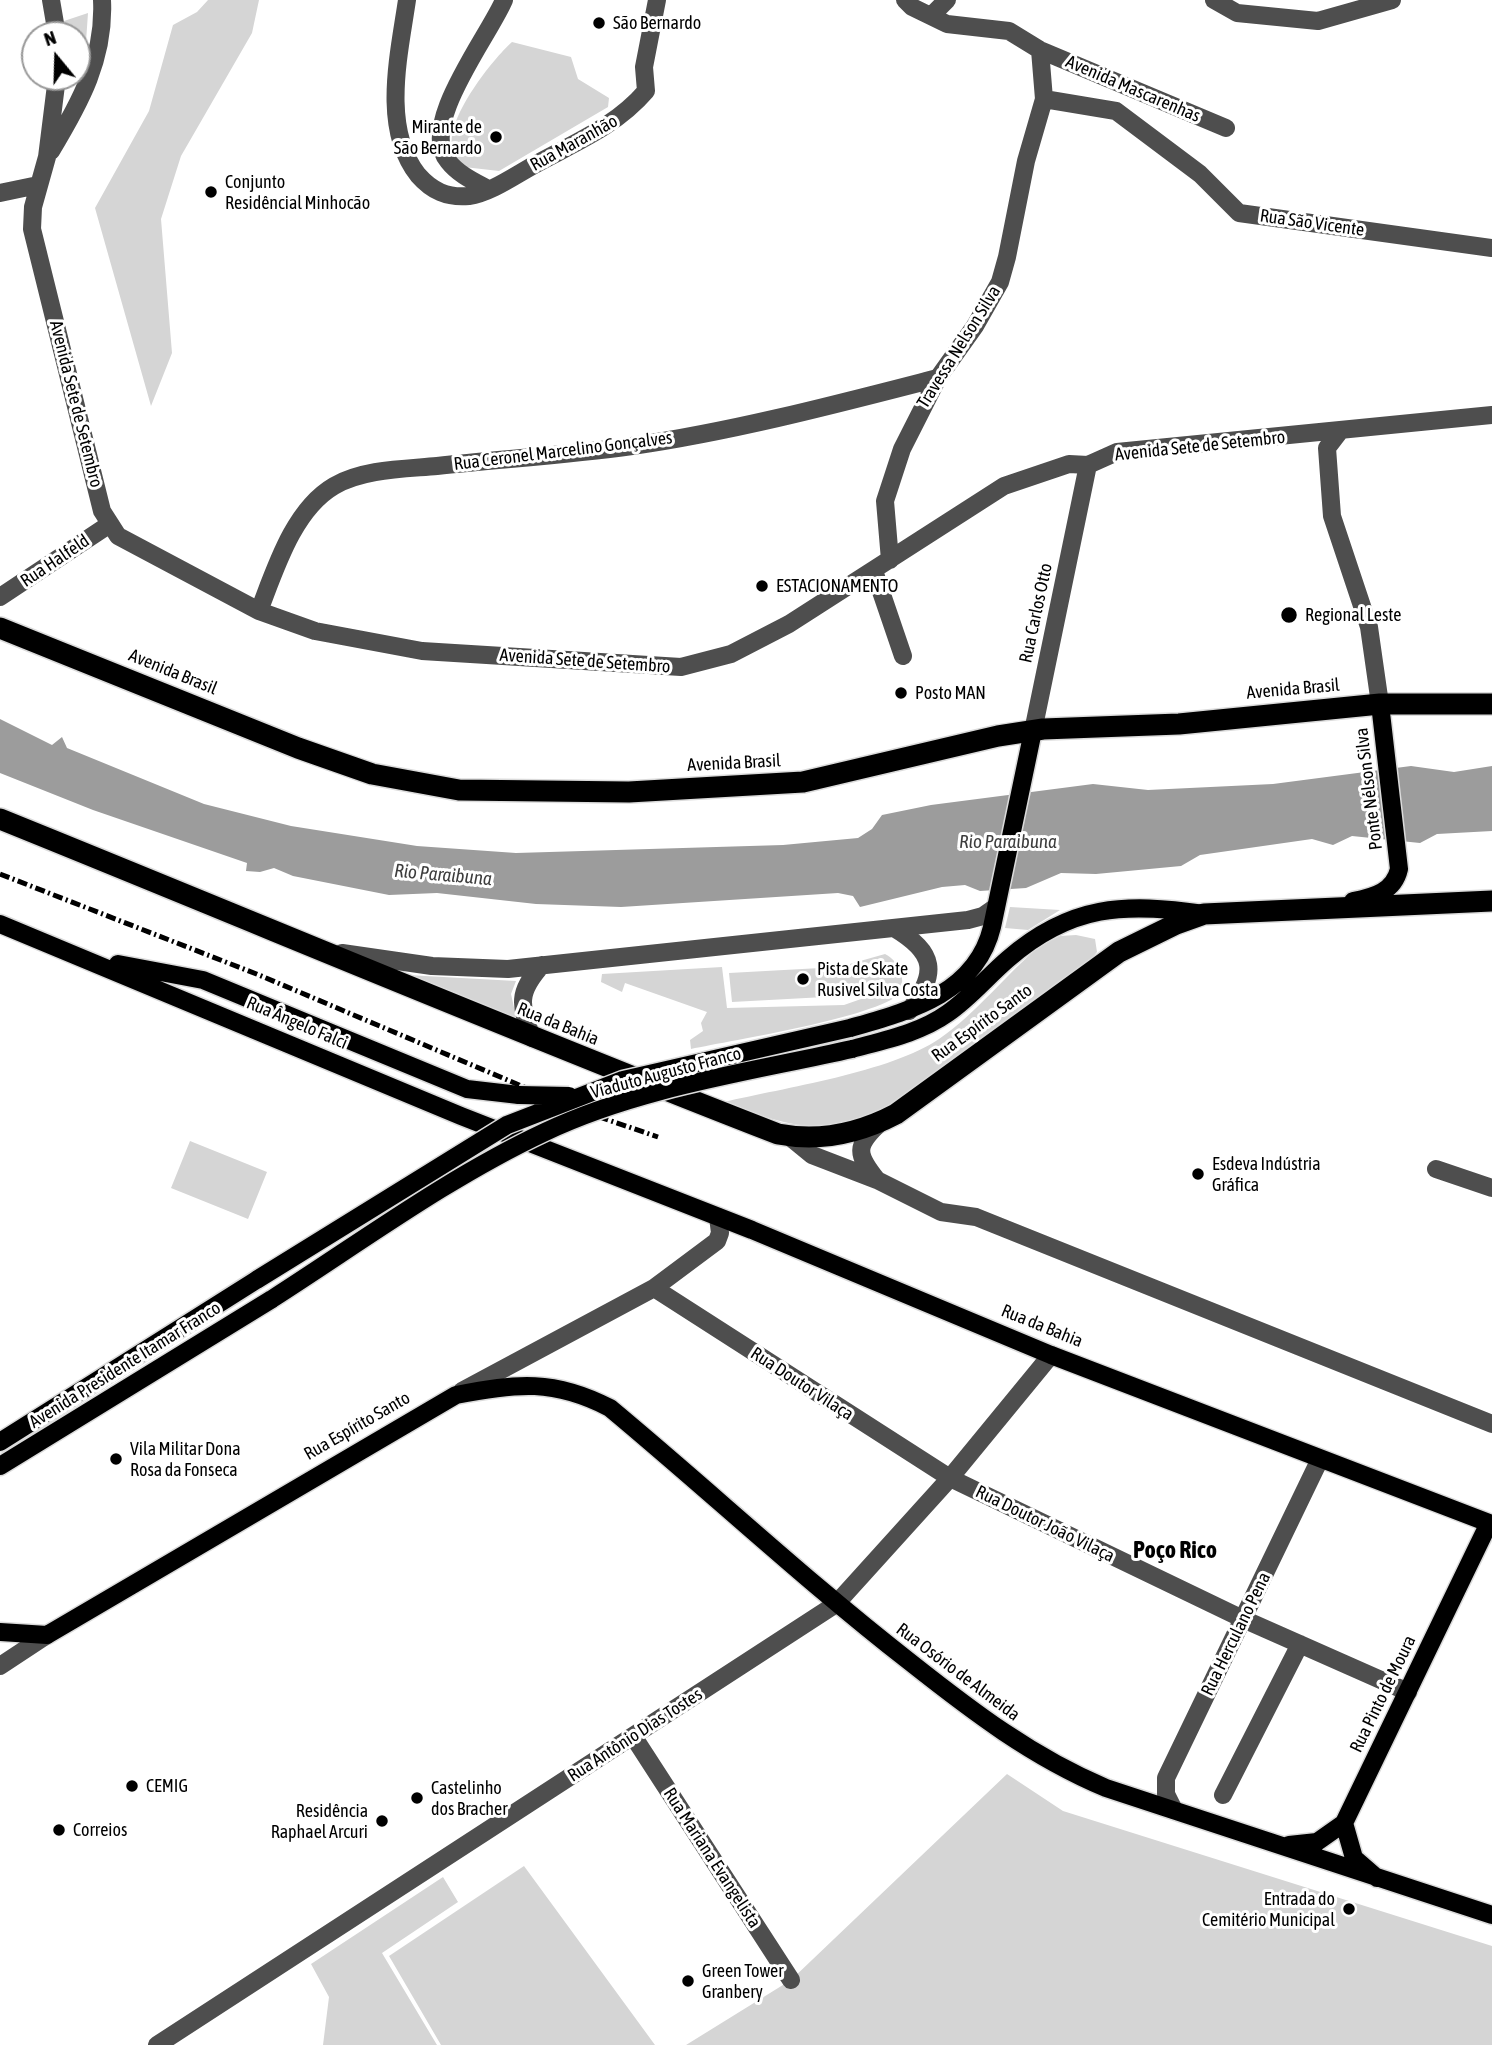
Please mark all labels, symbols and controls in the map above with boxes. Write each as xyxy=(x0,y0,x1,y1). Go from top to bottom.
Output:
place label: São Bernardo xyxy=(613,12,701,34)
marker: São Bernardo xyxy=(591,15,607,31)
north arrow xyxy=(21,21,91,91)
text: N xyxy=(41,26,59,50)
street label: Avenida Mascarenhas xyxy=(1063,51,1203,127)
street label: Rua Maranhão xyxy=(527,110,621,176)
place label: Mirante de São Bernardo xyxy=(394,116,482,158)
marker: Mirante de São Bernardo xyxy=(488,129,504,145)
place label: Conjunto Residêncial Minhocão xyxy=(225,171,370,214)
marker: Conjunto Residêncial Minhocão xyxy=(203,184,219,200)
street label: Rua São Vicente xyxy=(1258,205,1366,241)
street label: Travessa Nelson Silva xyxy=(913,282,1005,412)
street label: Avenida Sete de Setembro xyxy=(45,318,107,490)
street label: Avenida Sete de Setembro xyxy=(1114,426,1286,466)
street label: Rua Ceronel Marcelino Gonçalves xyxy=(453,427,673,475)
street label: Rua Halfeld xyxy=(16,530,94,592)
street label: Rua Carlos Otto xyxy=(1015,561,1057,665)
place label: ESTACIONAMENTO xyxy=(776,575,898,597)
marker: ESTACIONAMENTO xyxy=(754,578,770,594)
place label: Regional Leste xyxy=(1305,604,1402,626)
marker: Regional Leste xyxy=(1279,605,1299,625)
street label: Avenida Brasil xyxy=(126,644,220,700)
street label: Avenida Sete de Setembro xyxy=(499,644,671,678)
street label: Avenida Brasil xyxy=(1245,674,1341,704)
place label: Posto MAN xyxy=(915,682,986,704)
marker: Posto MAN xyxy=(893,685,909,701)
street label: Ponte Nélson Silva xyxy=(1351,727,1387,851)
street label: Avenida Brasil xyxy=(687,750,781,776)
water label: Rio Paraibuna xyxy=(959,831,1057,853)
water label: Rio Paraibuna xyxy=(393,859,493,891)
place label: Pista de Skate Rusivel Silva Costa xyxy=(817,958,939,1000)
marker: Pista de Skate Rusivel Silva Costa xyxy=(795,971,811,987)
street label: Rua Espírito Santo xyxy=(928,979,1036,1067)
street label: Rua Ângelo Falci xyxy=(243,992,351,1054)
street label: Rua da Bahia xyxy=(514,998,602,1050)
street label: Viaduto Augusto Franco xyxy=(588,1043,744,1103)
place label: Esdeva Indústria Gráfica xyxy=(1212,1153,1321,1196)
marker: Esdeva Indústria Gráfica xyxy=(1190,1166,1206,1182)
street label: Avenida Presidente Itamar Franco xyxy=(25,1297,225,1433)
street label: Rua da Bahia xyxy=(998,1300,1086,1352)
street label: Rua Doutor Vilaça xyxy=(747,1343,857,1425)
street label: Rua Espírito Santo xyxy=(300,1387,414,1465)
place label: Vila Militar Dona Rosa da Fonseca xyxy=(130,1438,241,1480)
marker: Vila Militar Dona Rosa da Fonseca xyxy=(108,1451,124,1467)
street label: Rua Doutor João Vilaça xyxy=(972,1481,1118,1567)
district label: Poço Rico xyxy=(1133,1536,1217,1564)
street label: Rua Herculano Pena xyxy=(1197,1569,1275,1699)
street label: Rua Osório de Almeida xyxy=(892,1618,1024,1726)
street label: Rua Pinto de Moura xyxy=(1345,1632,1421,1756)
street label: Rua Antônio Dias Tostes xyxy=(564,1683,706,1787)
place label: CEMIG xyxy=(146,1775,188,1797)
place label: Castelinho dos Bracher xyxy=(431,1777,508,1820)
marker: CEMIG xyxy=(124,1778,140,1794)
street label: Rua Mariana Evangelista xyxy=(659,1784,765,1932)
marker: Castelinho dos Bracher xyxy=(409,1790,425,1806)
place label: Residência Raphael Arcuri xyxy=(271,1800,368,1842)
marker: Residência Raphael Arcuri xyxy=(374,1813,390,1829)
place label: Correios xyxy=(73,1819,127,1841)
marker: Correios xyxy=(51,1822,67,1838)
place label: Entrada do Cemitério Municipal xyxy=(1202,1888,1335,1930)
marker: Entrada do Cemitério Municipal xyxy=(1341,1901,1357,1917)
place label: Green Tower Granbery xyxy=(702,1960,783,2002)
marker: Green Tower Granbery xyxy=(680,1973,696,1989)

